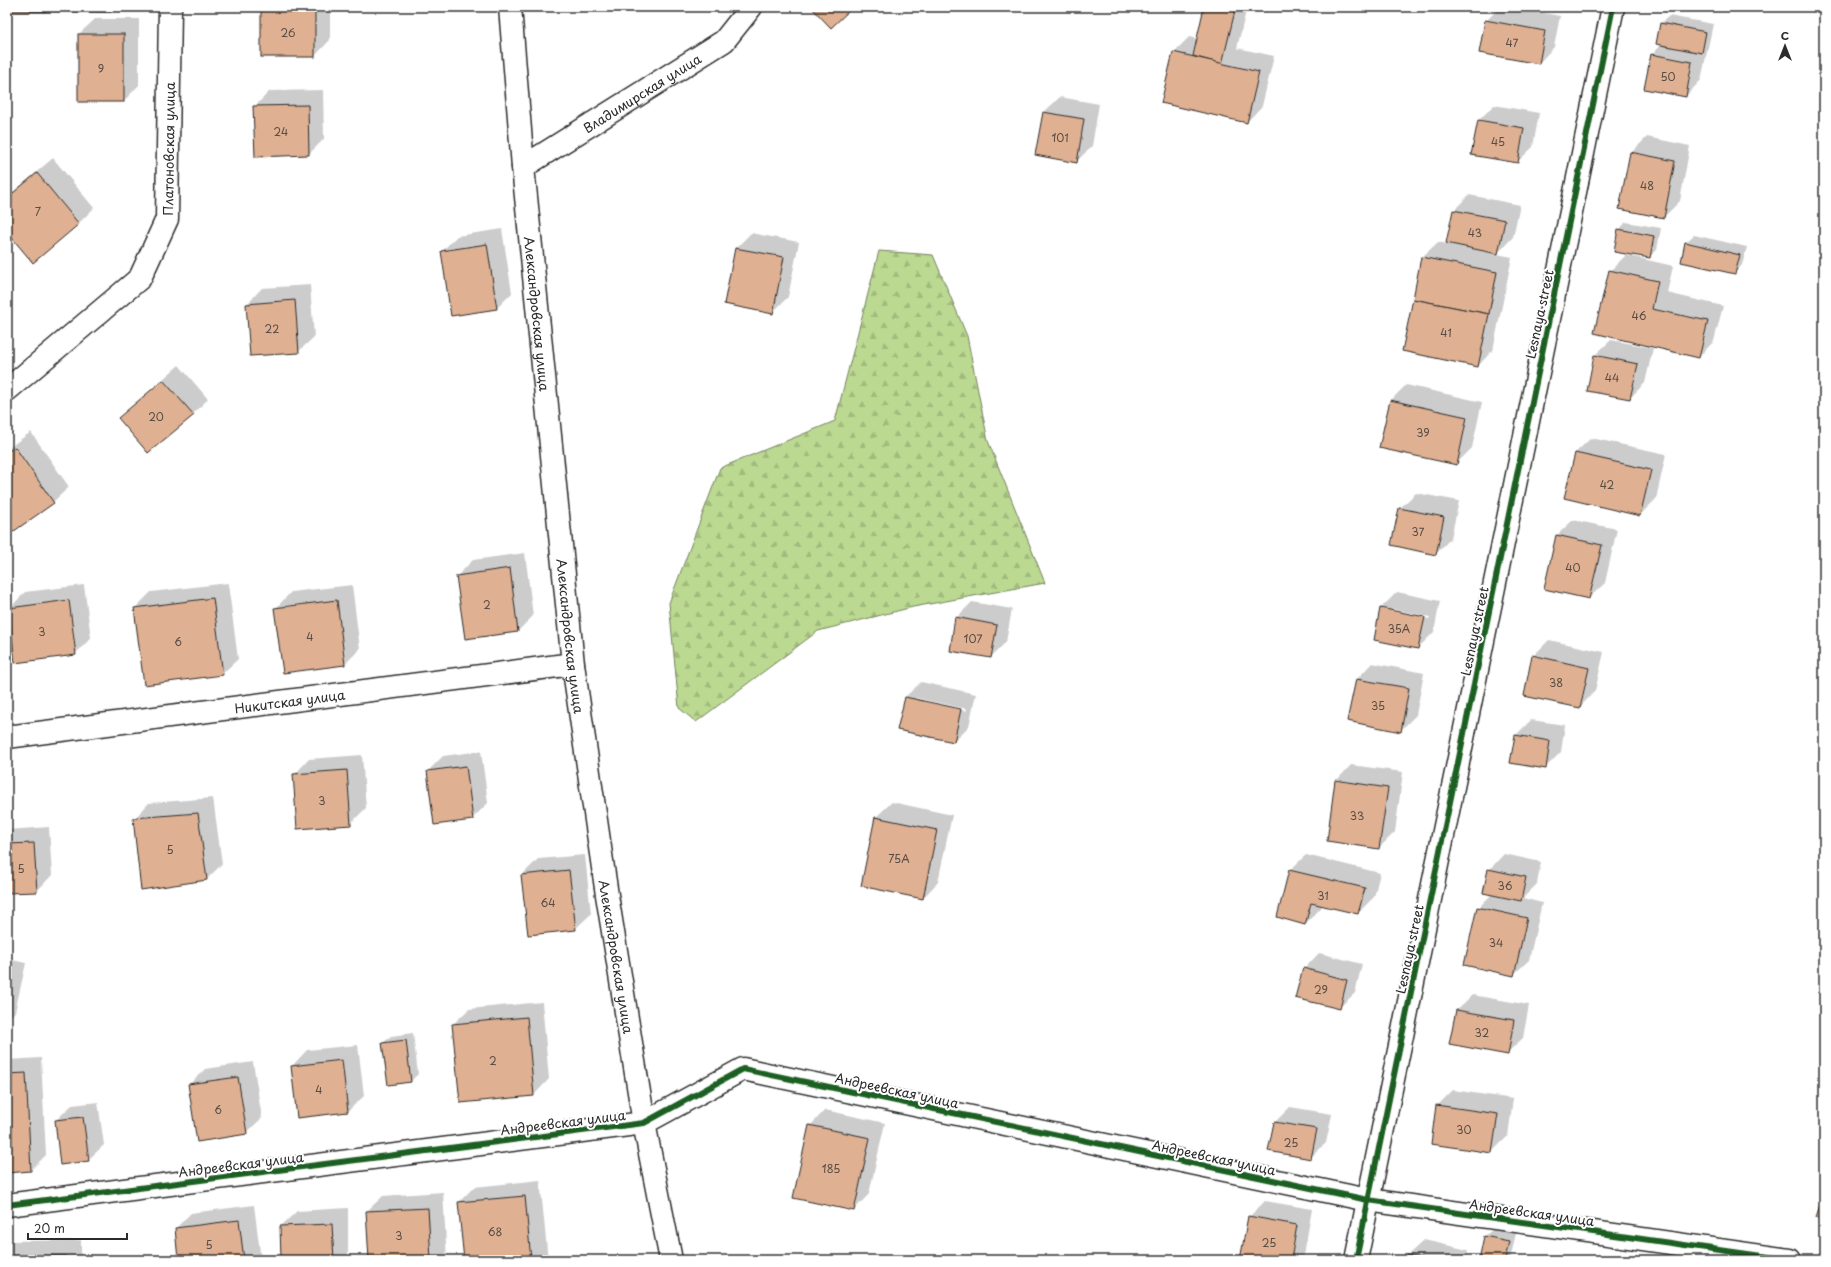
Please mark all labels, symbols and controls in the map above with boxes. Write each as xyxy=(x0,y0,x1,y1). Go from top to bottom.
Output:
house number: 26 xyxy=(280,24,296,41)
north arrow xyxy=(1765,26,1805,66)
text: С xyxy=(1781,27,1789,44)
house number: 47 xyxy=(1506,34,1519,51)
street label: Владимирская улица xyxy=(579,48,705,137)
house number: 9 xyxy=(98,60,104,77)
house number: 50 xyxy=(1660,68,1676,85)
street label: Платоновская улица xyxy=(158,81,178,216)
house number: 24 xyxy=(274,123,288,140)
house number: 101 xyxy=(1051,129,1069,146)
house number: 45 xyxy=(1491,133,1505,150)
house number: 48 xyxy=(1640,177,1654,194)
house number: 7 xyxy=(35,203,41,220)
house number: 43 xyxy=(1468,224,1482,241)
street label: Александровская улица xyxy=(521,235,555,393)
street label: Lesnaya street xyxy=(1520,268,1558,360)
house number: 46 xyxy=(1632,307,1647,324)
house number: 22 xyxy=(265,320,279,337)
house number: 41 xyxy=(1440,324,1452,341)
house number: 44 xyxy=(1605,369,1619,386)
house number: 20 xyxy=(148,408,164,425)
house number: 39 xyxy=(1416,424,1430,441)
house number: 42 xyxy=(1600,476,1615,493)
house number: 37 xyxy=(1412,523,1425,540)
street label: Александровская улица xyxy=(553,558,590,715)
house number: 40 xyxy=(1565,559,1581,576)
street label: Lesnaya street xyxy=(1455,585,1493,677)
house number: 2 xyxy=(483,596,491,613)
house number: 35А xyxy=(1388,620,1411,637)
house number: 3 xyxy=(38,623,46,640)
house number: 4 xyxy=(306,628,314,645)
house number: 107 xyxy=(964,630,982,647)
house number: 6 xyxy=(174,633,182,650)
house number: 38 xyxy=(1549,674,1563,691)
street label: Никитская улица xyxy=(233,684,347,717)
house number: 35 xyxy=(1371,697,1385,714)
house number: 3 xyxy=(318,792,326,809)
house number: 33 xyxy=(1350,807,1364,824)
house number: 5 xyxy=(166,841,174,858)
house number: 75А xyxy=(888,850,910,867)
house number: 5 xyxy=(17,860,25,877)
house number: 36 xyxy=(1498,877,1513,894)
street label: Александровская улица xyxy=(595,878,639,1036)
house number: 31 xyxy=(1317,887,1329,904)
house number: 64 xyxy=(541,894,555,911)
street label: Lesnaya street xyxy=(1390,903,1428,995)
house number: 34 xyxy=(1489,934,1503,951)
house number: 29 xyxy=(1314,981,1328,998)
house number: 32 xyxy=(1475,1024,1490,1041)
house number: 2 xyxy=(489,1052,497,1069)
street label: Андреевская улица xyxy=(833,1068,961,1113)
house number: 4 xyxy=(315,1081,323,1098)
house number: 6 xyxy=(214,1101,222,1118)
street label: Андреевская улица xyxy=(499,1105,628,1139)
house number: 30 xyxy=(1456,1121,1472,1138)
house number: 25 xyxy=(1284,1134,1298,1151)
street label: Андреевская улица xyxy=(1150,1135,1278,1180)
street label: Андреевская улица xyxy=(177,1147,306,1181)
house number: 185 xyxy=(822,1160,840,1177)
street label: Андреевская улица xyxy=(1468,1194,1597,1230)
scale bar xyxy=(28,1215,127,1241)
text: 20 m xyxy=(34,1219,65,1237)
house number: 68 xyxy=(488,1223,502,1240)
house number: 3 xyxy=(395,1227,403,1244)
house number: 25 xyxy=(1262,1234,1276,1251)
house number: 5 xyxy=(205,1236,213,1253)

